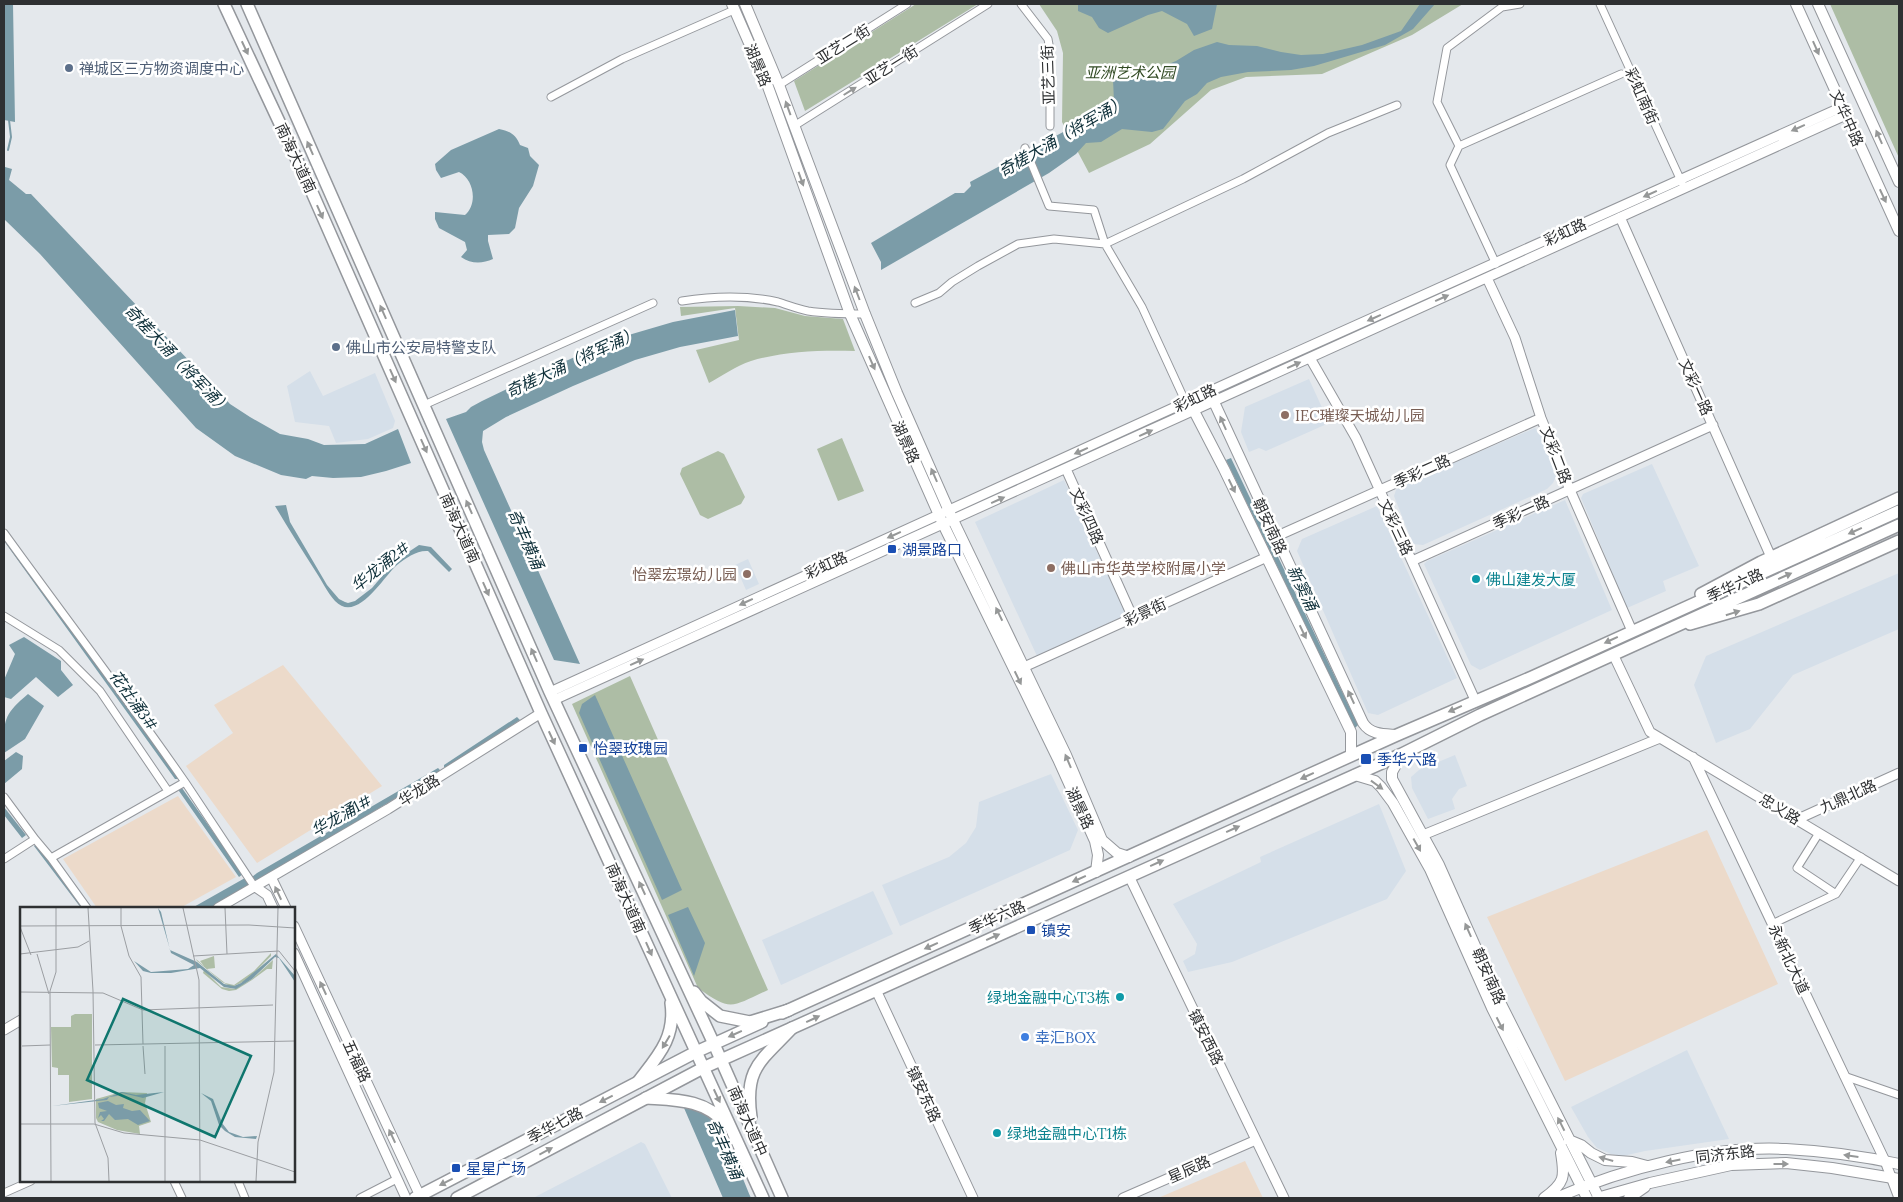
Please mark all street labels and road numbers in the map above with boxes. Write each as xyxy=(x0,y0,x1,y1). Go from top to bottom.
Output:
street label: 亚艺二街 xyxy=(813,20,873,68)
street label: 湖景路 xyxy=(740,41,776,89)
street label: 亚艺一街 xyxy=(861,41,921,89)
street label: 亚艺三街 xyxy=(1037,45,1059,105)
street label: 彩虹南街 xyxy=(1621,65,1663,127)
street label: 文华中路 xyxy=(1826,87,1868,149)
street label: 南海大道南 xyxy=(272,120,320,196)
street label: 彩虹路 xyxy=(1541,214,1589,250)
street label: 文彩一路 xyxy=(1675,356,1717,418)
street label: 彩虹路 xyxy=(1171,380,1219,416)
street label: 湖景路 xyxy=(888,418,924,466)
street label: 文彩二路 xyxy=(1536,424,1576,486)
street label: 季彩二路 xyxy=(1391,450,1453,492)
street label: 文彩四路 xyxy=(1066,485,1108,547)
street label: 南海大道南 xyxy=(436,490,484,566)
street label: 季彩一路 xyxy=(1490,491,1552,533)
street label: 朝安南路 xyxy=(1249,495,1291,557)
street label: 文彩三路 xyxy=(1375,496,1417,558)
street label: 彩虹路 xyxy=(802,547,850,583)
street label: 季华六路 xyxy=(1704,564,1766,606)
street label: 彩景街 xyxy=(1121,594,1169,630)
street label: 华龙路 xyxy=(395,770,443,810)
street label: 九鼎北路 xyxy=(1817,775,1879,817)
street label: 湖景路 xyxy=(1062,784,1098,832)
street label: 忠义路 xyxy=(1756,789,1804,829)
street label: 南海大道南 xyxy=(602,860,650,936)
street label: 季华六路 xyxy=(966,896,1028,938)
street label: 永新北大道 xyxy=(1765,921,1813,997)
street label: 朝安南路 xyxy=(1468,945,1510,1007)
street label: 镇安西路 xyxy=(1184,1006,1228,1068)
street label: 五福路 xyxy=(339,1037,375,1085)
street label: 镇安东路 xyxy=(903,1063,945,1125)
street label: 南海大道中 xyxy=(724,1083,772,1159)
street label: 季华七路 xyxy=(524,1103,586,1147)
street label: 同济东路 xyxy=(1694,1141,1756,1167)
street label: 星辰路 xyxy=(1165,1151,1213,1187)

